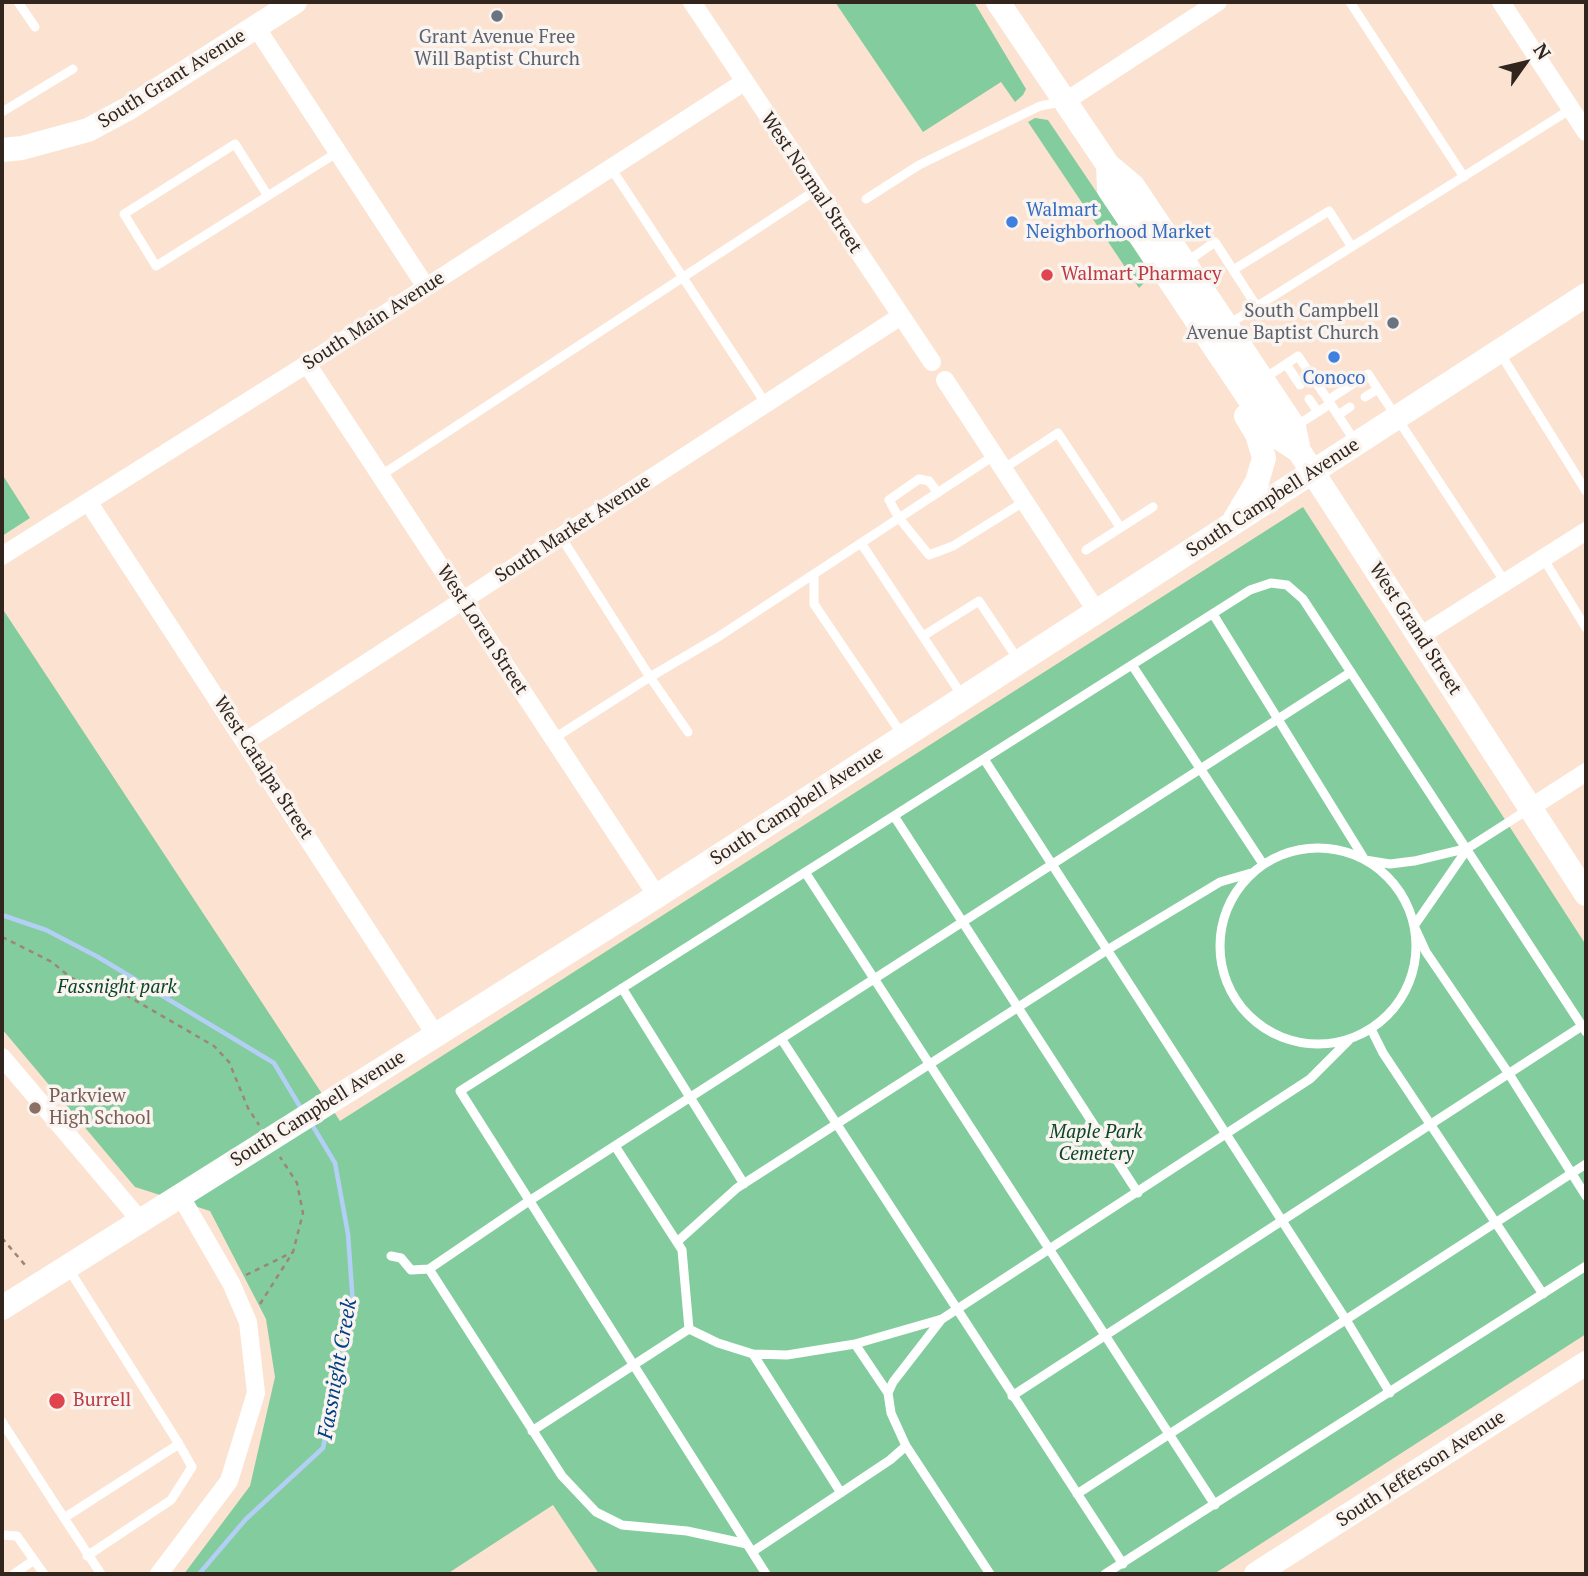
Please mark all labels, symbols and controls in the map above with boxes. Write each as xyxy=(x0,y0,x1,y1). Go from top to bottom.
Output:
marker: Grant Avenue Free Will Baptist Church xyxy=(489,8,505,24)
street label: South Grant Avenue xyxy=(94,24,250,134)
place label: Grant Avenue Free Will Baptist Church xyxy=(414,27,580,71)
north arrow xyxy=(1490,28,1560,98)
text: N xyxy=(1528,38,1557,64)
street label: West Normal Street xyxy=(756,108,866,258)
place label: Walmart Neighborhood Market xyxy=(1026,200,1211,244)
marker: Walmart Neighborhood Market xyxy=(1004,214,1020,230)
place label: Walmart Pharmacy xyxy=(1061,264,1222,286)
street label: South Main Avenue xyxy=(299,267,449,375)
marker: Walmart Pharmacy xyxy=(1039,267,1055,283)
place label: South Campbell Avenue Baptist Church xyxy=(1186,301,1379,345)
marker: South Campbell Avenue Baptist Church xyxy=(1385,315,1401,331)
marker: Conoco xyxy=(1326,349,1342,365)
place label: Conoco xyxy=(1302,368,1366,390)
street label: South Campbell Avenue xyxy=(1182,434,1364,562)
street label: South Market Avenue xyxy=(491,470,655,588)
street label: West Grand Street xyxy=(1364,559,1466,699)
street label: West Loren Street xyxy=(431,561,533,699)
street label: West Catalpa Street xyxy=(208,692,318,844)
street label: South Campbell Avenue xyxy=(706,742,888,870)
park label: Fassnight park xyxy=(57,977,177,999)
street label: South Campbell Avenue xyxy=(226,1046,410,1172)
place label: Parkview High School xyxy=(49,1086,151,1130)
marker: Parkview High School xyxy=(27,1100,43,1116)
park label: Maple Park Cemetery xyxy=(1050,1122,1142,1166)
water label: Fassnight Creek xyxy=(313,1297,363,1441)
place label: Burrell xyxy=(73,1390,131,1412)
marker: Burrell xyxy=(47,1391,67,1411)
street label: South Jefferson Avenue xyxy=(1332,1406,1510,1532)

